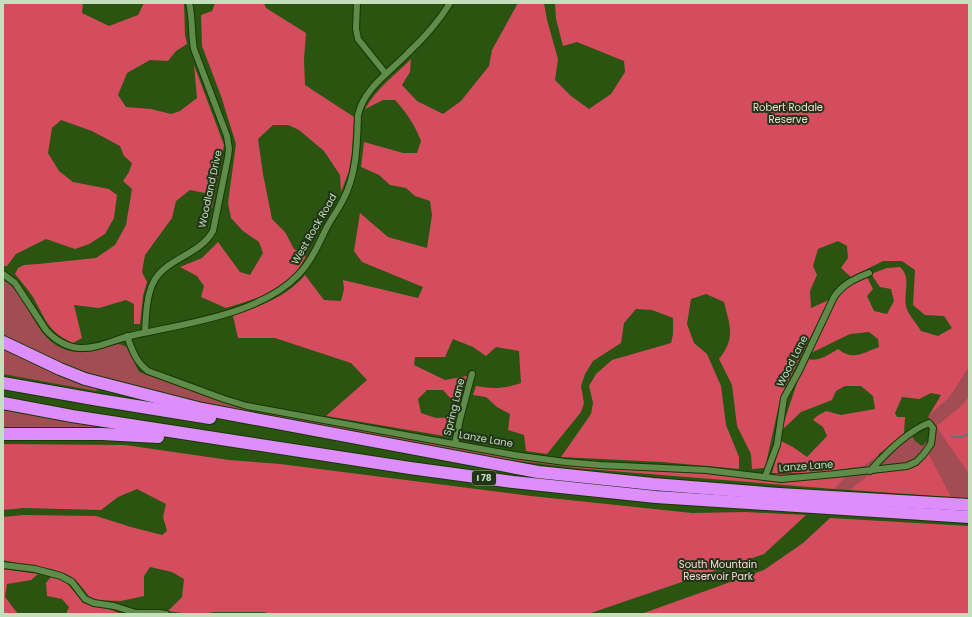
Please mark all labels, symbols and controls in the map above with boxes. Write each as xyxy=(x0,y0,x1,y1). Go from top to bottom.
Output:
park label: Robert Rodale Reserve xyxy=(753,100,823,127)
street label: Woodland Drive xyxy=(194,149,226,229)
street label: West Rock Road xyxy=(288,191,340,267)
street label: Wood Lane xyxy=(773,333,811,389)
street label: Spring Lane xyxy=(440,377,468,437)
street label: Lanze Lane xyxy=(458,427,514,451)
street label: Lanze Lane xyxy=(778,457,834,475)
road number: I 78 xyxy=(472,471,496,485)
park label: South Mountain Reservoir Park xyxy=(679,557,757,584)

